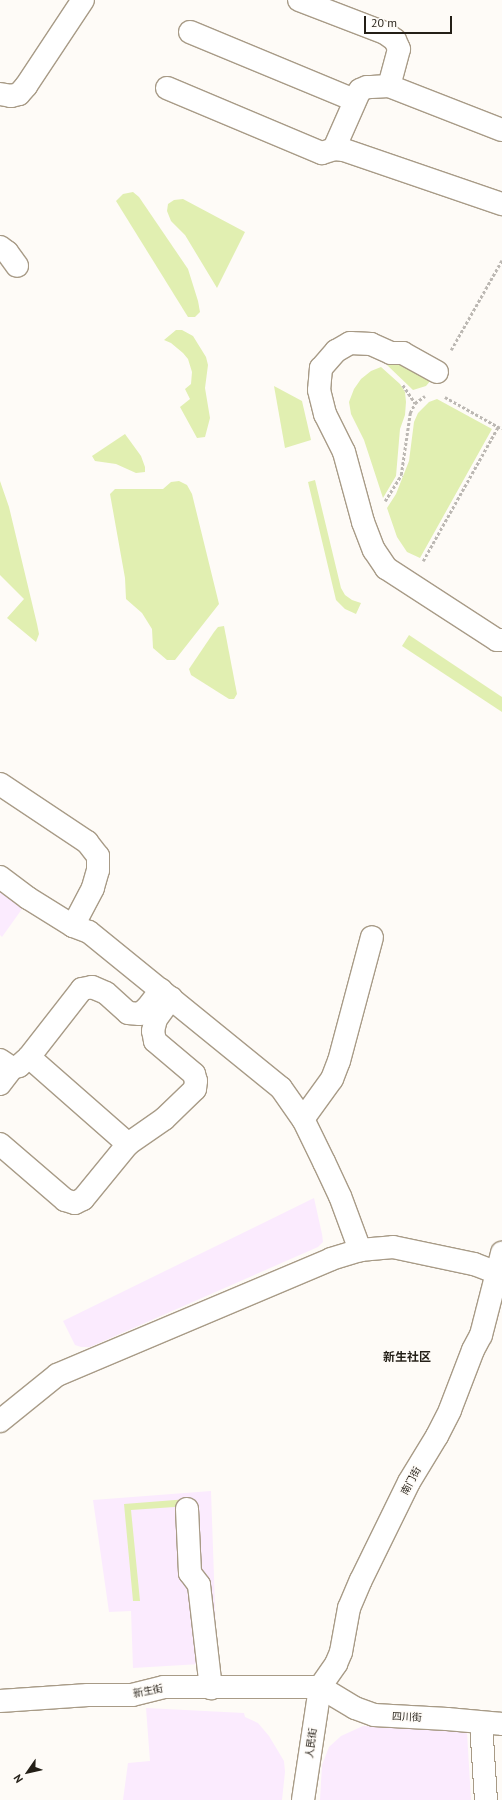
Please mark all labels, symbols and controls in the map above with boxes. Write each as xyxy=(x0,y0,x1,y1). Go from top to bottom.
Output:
scale bar xyxy=(366,8,454,34)
text: 20 m xyxy=(371,15,397,30)
district label: 新生社区 xyxy=(383,1350,431,1364)
street label: 南门街 xyxy=(399,1465,423,1497)
street label: 新生街 xyxy=(132,1682,164,1700)
street label: 四川街 xyxy=(392,1710,422,1724)
street label: 人民街 xyxy=(303,1727,319,1759)
north arrow xyxy=(8,1752,48,1792)
text: N xyxy=(10,1772,26,1786)

